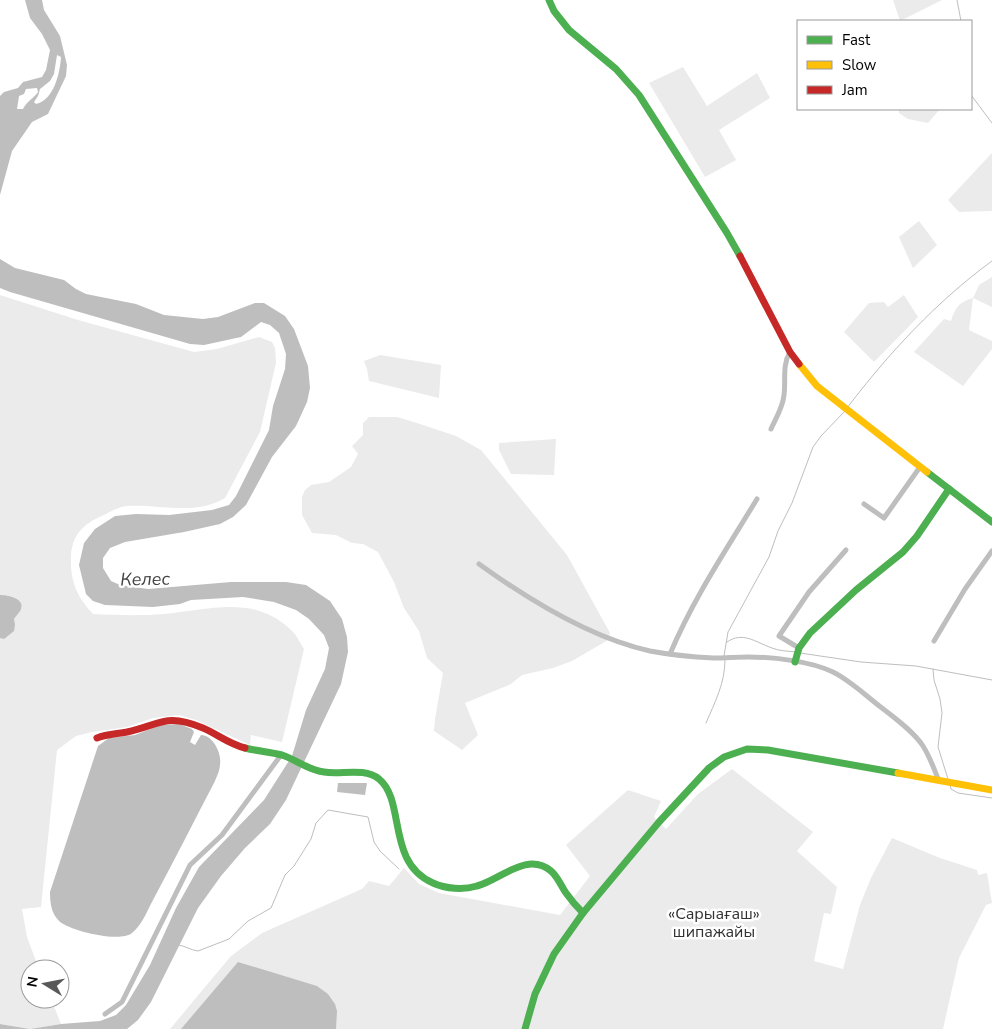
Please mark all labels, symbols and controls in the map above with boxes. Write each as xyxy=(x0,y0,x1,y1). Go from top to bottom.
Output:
legend xyxy=(797,20,972,110)
text: Fast xyxy=(842,30,871,50)
text: Slow xyxy=(842,55,877,75)
text: Jam xyxy=(841,80,868,100)
water label: Келес xyxy=(120,567,171,591)
park label: «Сарыағаш» шипажайы xyxy=(668,903,760,943)
north arrow xyxy=(20,959,70,1009)
text: N xyxy=(22,975,43,989)

